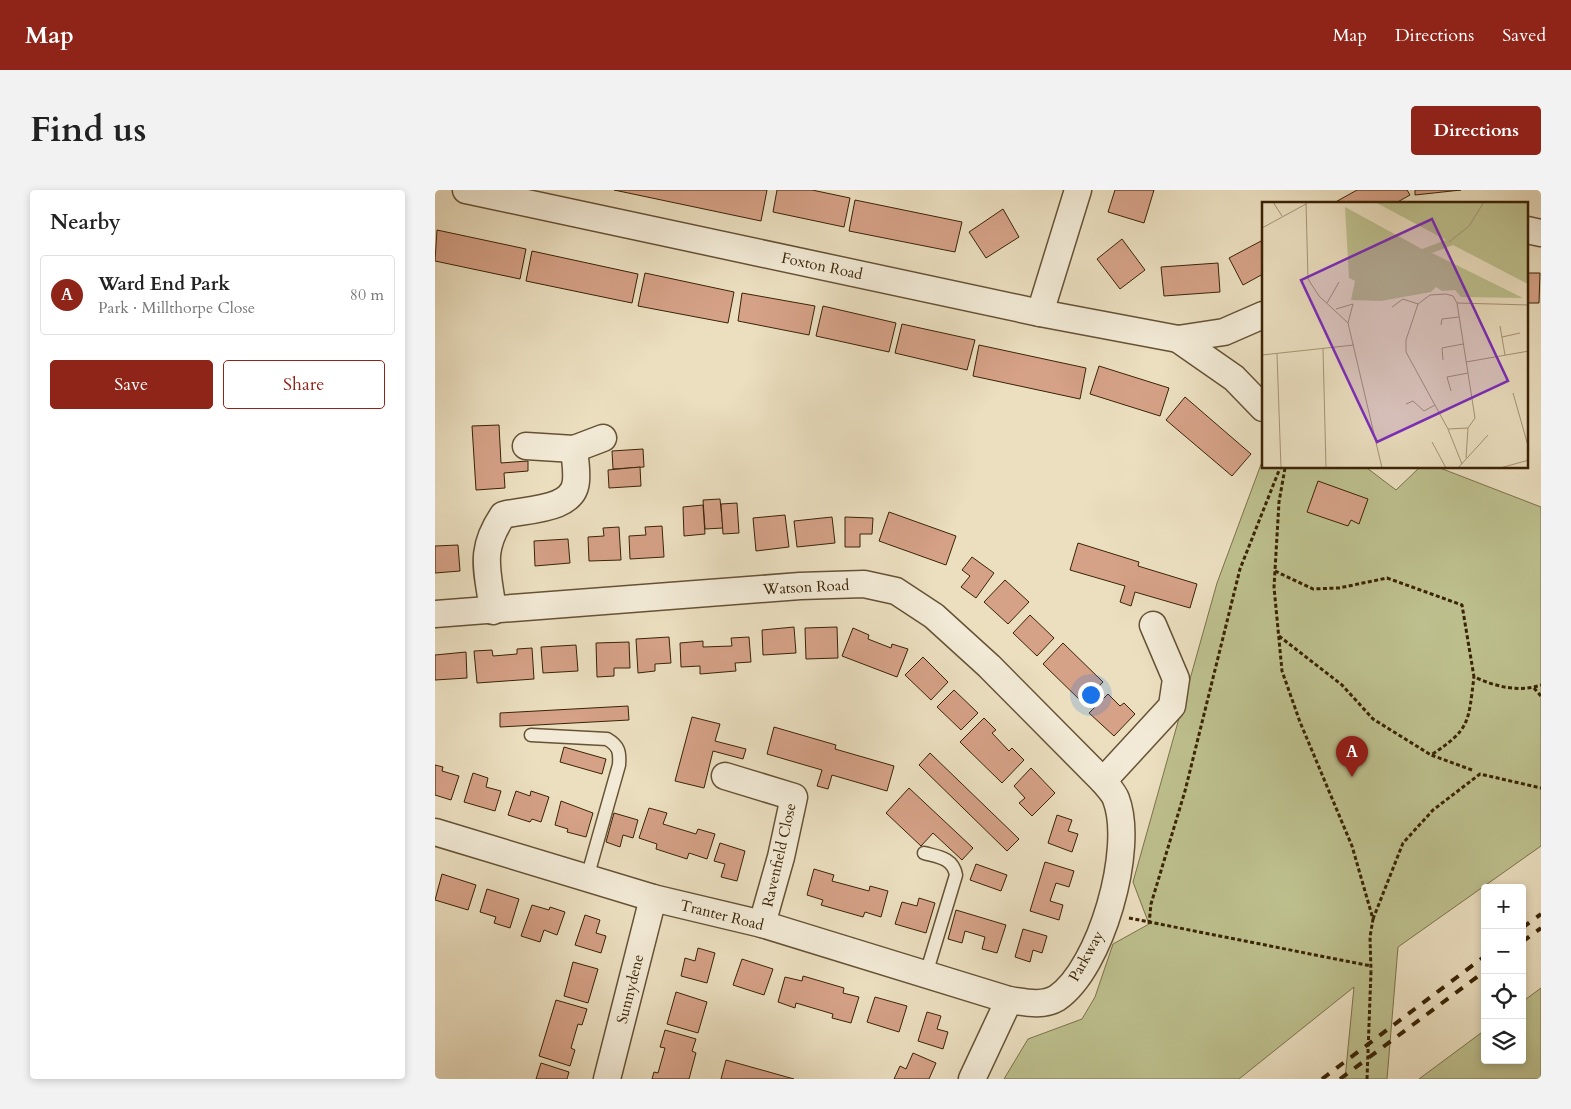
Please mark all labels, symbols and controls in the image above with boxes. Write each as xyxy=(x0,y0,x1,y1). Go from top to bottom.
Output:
text: Map xyxy=(25,19,74,52)
text: Map xyxy=(1333,23,1367,48)
text: Directions xyxy=(1395,23,1474,48)
text: Saved xyxy=(1502,23,1546,48)
text: Find us xyxy=(30,106,146,154)
button: Directions xyxy=(1411,106,1541,155)
inset map xyxy=(1262,202,1529,469)
text: Nearby xyxy=(50,208,121,237)
street label: Foxton Road xyxy=(780,248,864,284)
text: Ward End Park xyxy=(98,271,230,297)
text: A xyxy=(61,284,73,306)
text: 80 m xyxy=(350,284,384,306)
text: Park · Millthorpe Close xyxy=(98,297,255,319)
button: Save xyxy=(50,360,213,409)
button: Share xyxy=(223,360,385,409)
street label: Watson Road xyxy=(761,575,850,599)
your location xyxy=(1078,682,1104,708)
pin: A xyxy=(1336,736,1368,777)
street label: Ravenfield Close xyxy=(757,801,801,909)
map controls xyxy=(1481,884,1526,1064)
button: + xyxy=(1481,884,1526,929)
street label: Tranter Road xyxy=(678,895,766,935)
street label: Parkway xyxy=(1064,927,1108,985)
button: − xyxy=(1481,929,1526,974)
street label: Sunnydene xyxy=(612,952,648,1026)
button: locate xyxy=(1481,974,1526,1019)
button: layers xyxy=(1481,1019,1526,1064)

